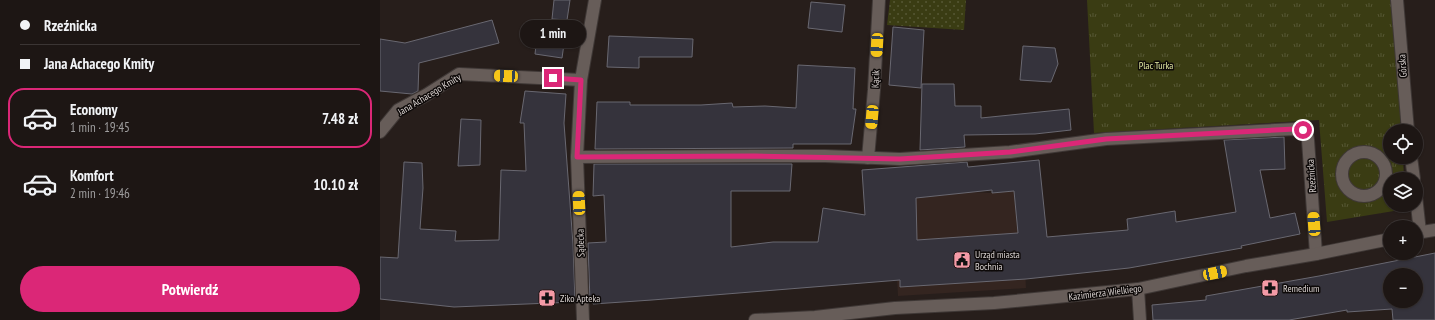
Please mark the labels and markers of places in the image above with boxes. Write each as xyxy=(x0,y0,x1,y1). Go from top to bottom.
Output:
place label: Urząd miasta Bochnia xyxy=(975,248,1020,273)
public building icon: Urząd miasta Bochnia xyxy=(952,250,972,270)
pharmacy icon: Remedium xyxy=(1260,278,1280,298)
place label: Remedium xyxy=(1283,282,1320,295)
pharmacy icon: Ziko Apteka xyxy=(537,288,557,308)
place label: Ziko Apteka xyxy=(560,292,600,305)

